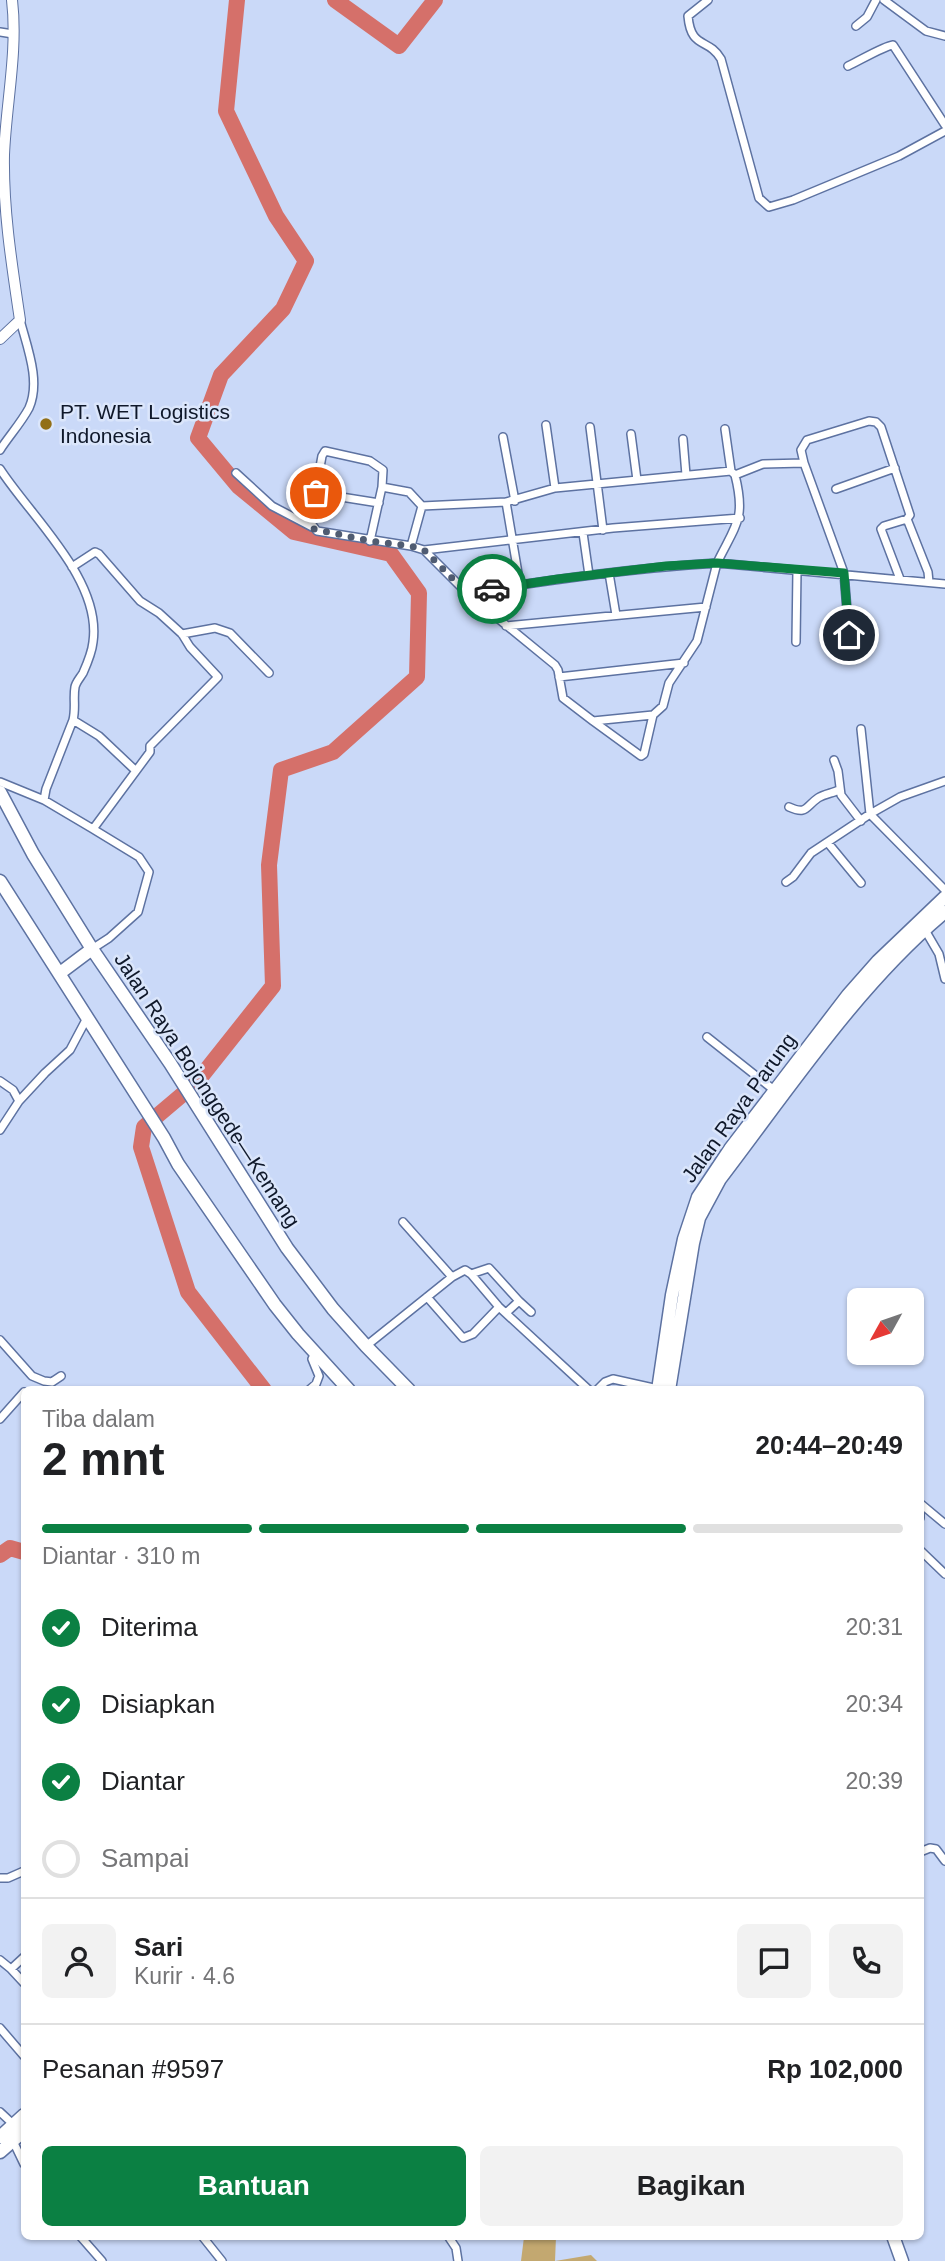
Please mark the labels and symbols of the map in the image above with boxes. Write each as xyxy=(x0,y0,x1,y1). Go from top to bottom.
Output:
place label: PT. WET Logistics Indonesia xyxy=(60,400,230,447)
marker: PT. WET Logistics Indonesia xyxy=(38,416,54,432)
pin xyxy=(286,463,346,523)
courier xyxy=(457,554,527,624)
pin xyxy=(819,605,879,665)
street label: Jalan Raya Bojonggede—Kemang xyxy=(110,948,305,1231)
street label: Jalan Raya Parung xyxy=(677,1029,800,1187)
north arrow xyxy=(847,1288,924,1365)

